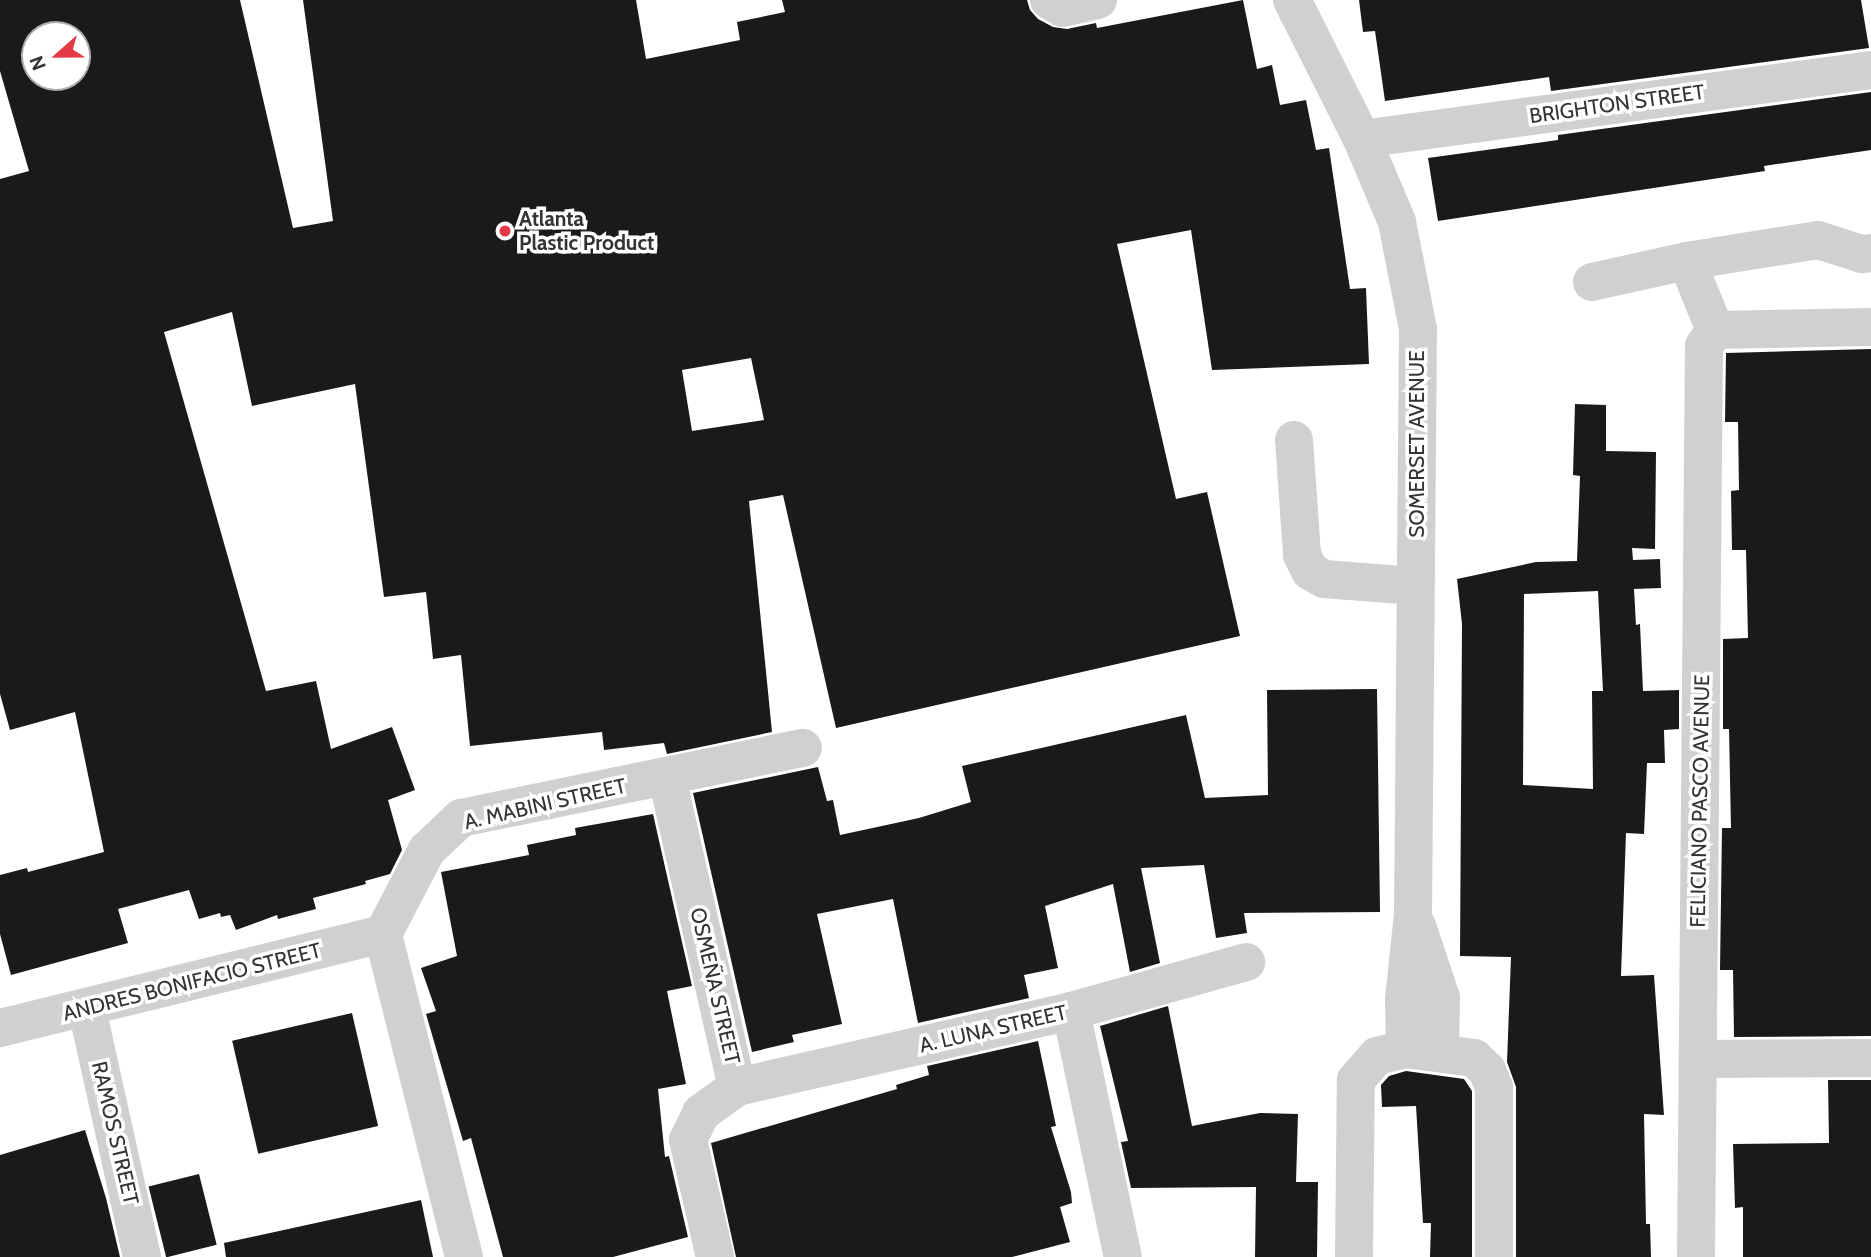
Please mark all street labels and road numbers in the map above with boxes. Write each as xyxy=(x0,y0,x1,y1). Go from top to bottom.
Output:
street label: BRIGHTON STREET xyxy=(1528,79,1706,129)
street label: SOMERSET AVENUE xyxy=(1404,350,1430,538)
street label: FELICIANO PASCO AVENUE xyxy=(1685,674,1715,928)
street label: A. MABINI STREET xyxy=(462,773,628,835)
street label: OSMEÑA STREET xyxy=(685,905,745,1067)
street label: ANDRES BONIFACIO STREET xyxy=(60,938,324,1026)
street label: A. LUNA STREET xyxy=(917,1000,1069,1058)
street label: RAMOS STREET xyxy=(86,1059,144,1207)

